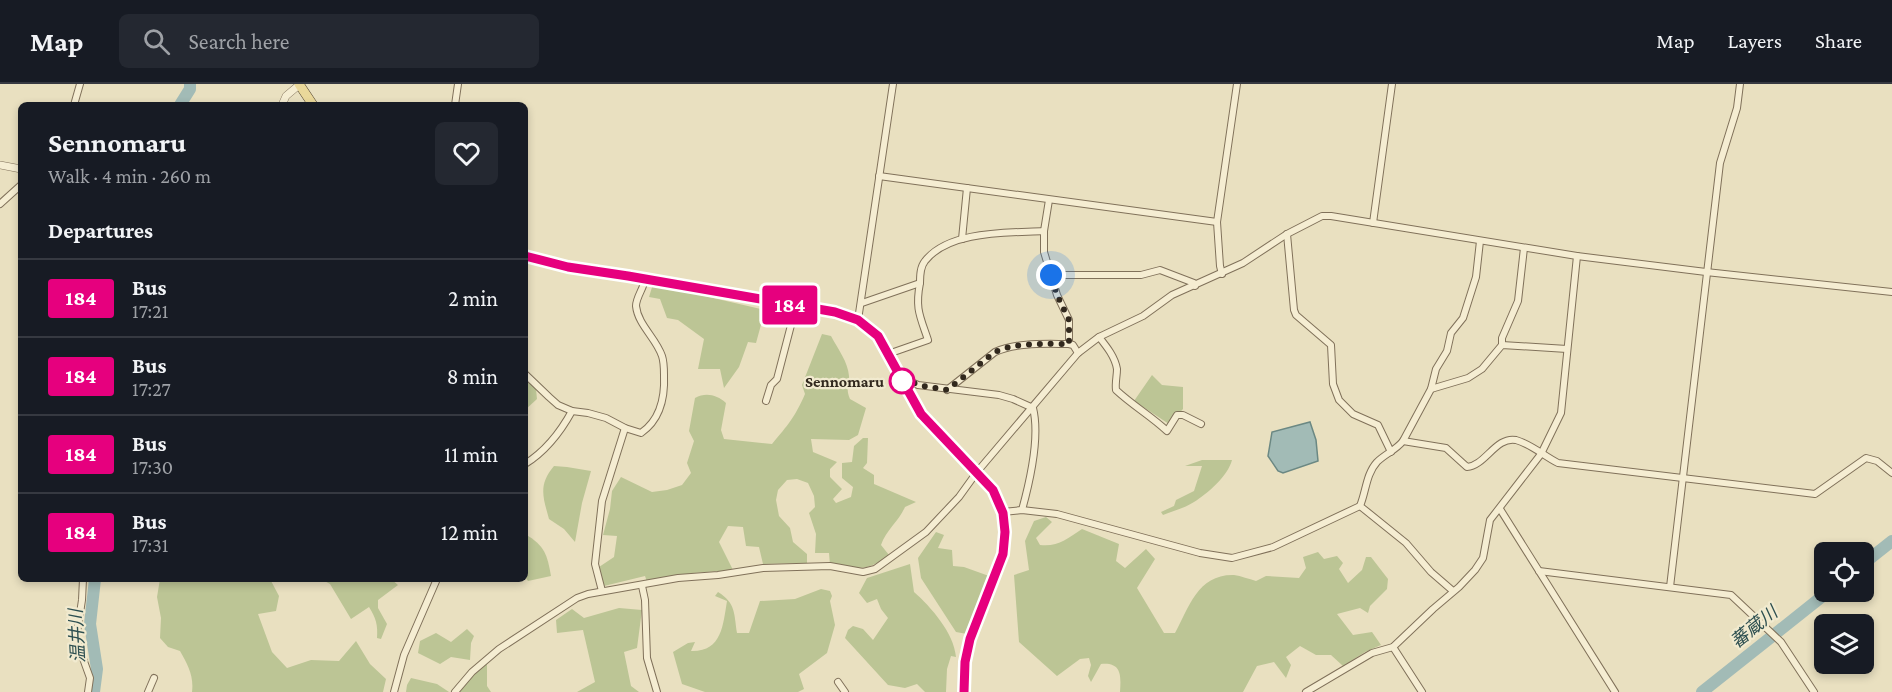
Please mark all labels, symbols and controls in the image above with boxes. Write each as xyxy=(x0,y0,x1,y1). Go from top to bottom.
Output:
search box xyxy=(119,14,539,68)
icon: search xyxy=(140,25,173,58)
text: Map xyxy=(30,26,83,57)
text: Search here xyxy=(188,29,289,54)
text: Map xyxy=(1656,29,1695,53)
text: Layers xyxy=(1728,29,1782,53)
text: Share xyxy=(1815,29,1862,53)
button: heart xyxy=(435,122,498,185)
text: Sennomaru xyxy=(48,127,186,158)
text: Walk · 4 min · 260 m xyxy=(48,165,211,187)
text: Departures xyxy=(48,218,153,243)
your location xyxy=(1036,260,1066,290)
text: Bus xyxy=(132,275,166,300)
text: 184 xyxy=(65,286,97,310)
text: 2 min xyxy=(448,286,498,311)
line badge: 184 xyxy=(756,286,824,324)
text: 184 xyxy=(774,293,806,317)
text: 17:21 xyxy=(132,300,168,322)
text: Bus xyxy=(132,353,166,378)
text: 184 xyxy=(65,364,97,388)
text: 8 min xyxy=(447,364,498,389)
marker: Sennomaru xyxy=(889,368,915,394)
place label: Sennomaru xyxy=(805,373,884,390)
text: 17:27 xyxy=(132,378,171,400)
text: Bus xyxy=(132,431,166,456)
text: 184 xyxy=(65,442,97,466)
text: 11 min xyxy=(444,442,498,467)
text: 17:30 xyxy=(132,456,173,478)
text: Bus xyxy=(132,509,166,534)
text: 184 xyxy=(65,520,97,544)
text: 12 min xyxy=(441,520,498,545)
text: 17:31 xyxy=(132,534,168,556)
map controls xyxy=(1814,542,1874,674)
button: locate xyxy=(1814,542,1874,602)
water label: 蕃蔵川 xyxy=(1727,601,1783,652)
water label: 温井川 xyxy=(65,607,88,663)
button: layers xyxy=(1814,614,1874,674)

